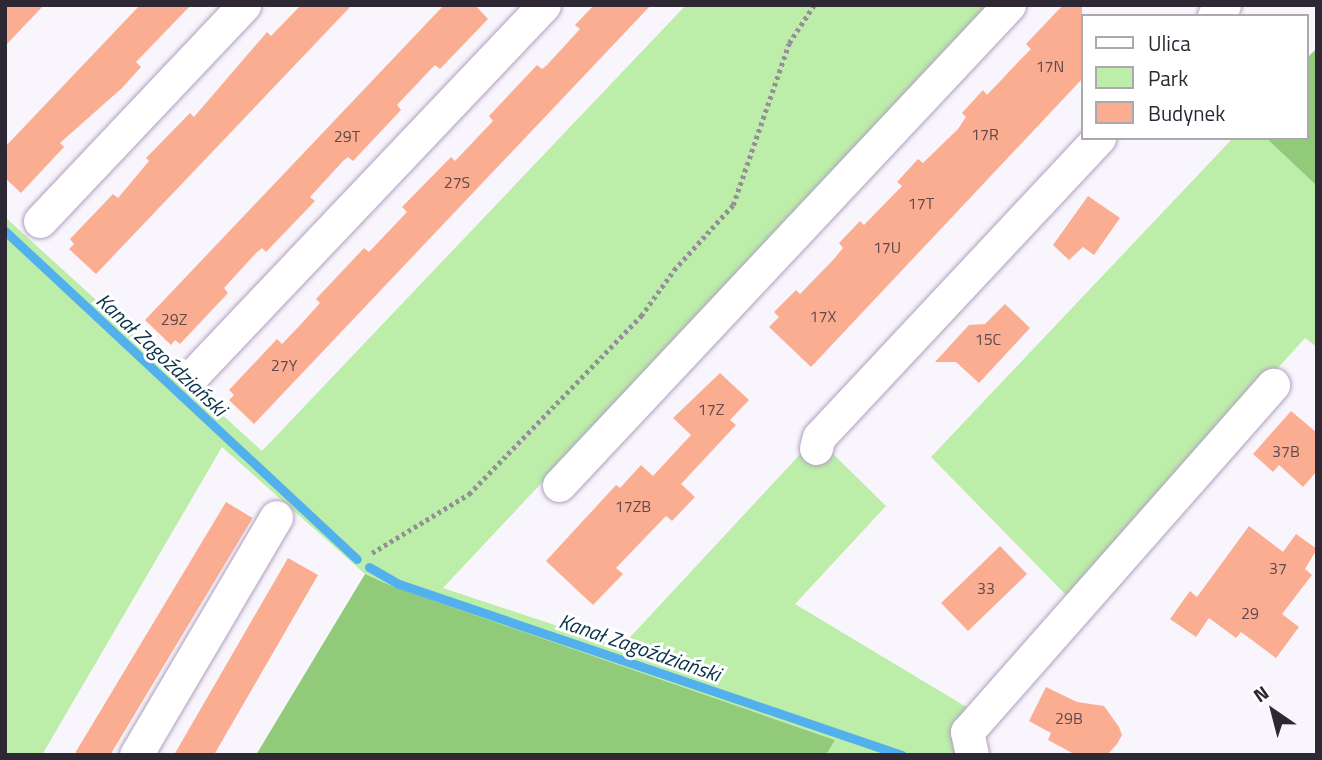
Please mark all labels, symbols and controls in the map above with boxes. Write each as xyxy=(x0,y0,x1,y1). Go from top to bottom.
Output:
legend xyxy=(1080,14,1308,140)
text: Ulica xyxy=(1148,27,1191,59)
house number: 17N xyxy=(1036,56,1064,76)
text: Park xyxy=(1148,62,1188,94)
text: Budynek xyxy=(1148,97,1225,129)
house number: 17R xyxy=(971,124,999,144)
house number: 29T xyxy=(334,126,360,146)
house number: 27S xyxy=(444,172,470,192)
house number: 17T xyxy=(908,193,934,213)
house number: 17U xyxy=(873,237,901,257)
water label: Kanał Zagoździański xyxy=(92,287,232,421)
house number: 17X xyxy=(810,306,836,326)
house number: 29Z xyxy=(161,309,187,329)
house number: 15C xyxy=(975,329,1001,349)
house number: 27Y xyxy=(271,355,297,375)
house number: 17Z xyxy=(698,399,724,419)
house number: 37B xyxy=(1272,441,1300,461)
house number: 17ZB xyxy=(615,496,651,516)
house number: 37 xyxy=(1269,558,1287,578)
house number: 33 xyxy=(977,578,995,598)
house number: 29 xyxy=(1241,603,1259,623)
water label: Kanał Zagoździański xyxy=(556,608,724,686)
north arrow xyxy=(1238,676,1308,746)
text: N xyxy=(1247,678,1274,709)
house number: 29B xyxy=(1055,708,1083,728)

